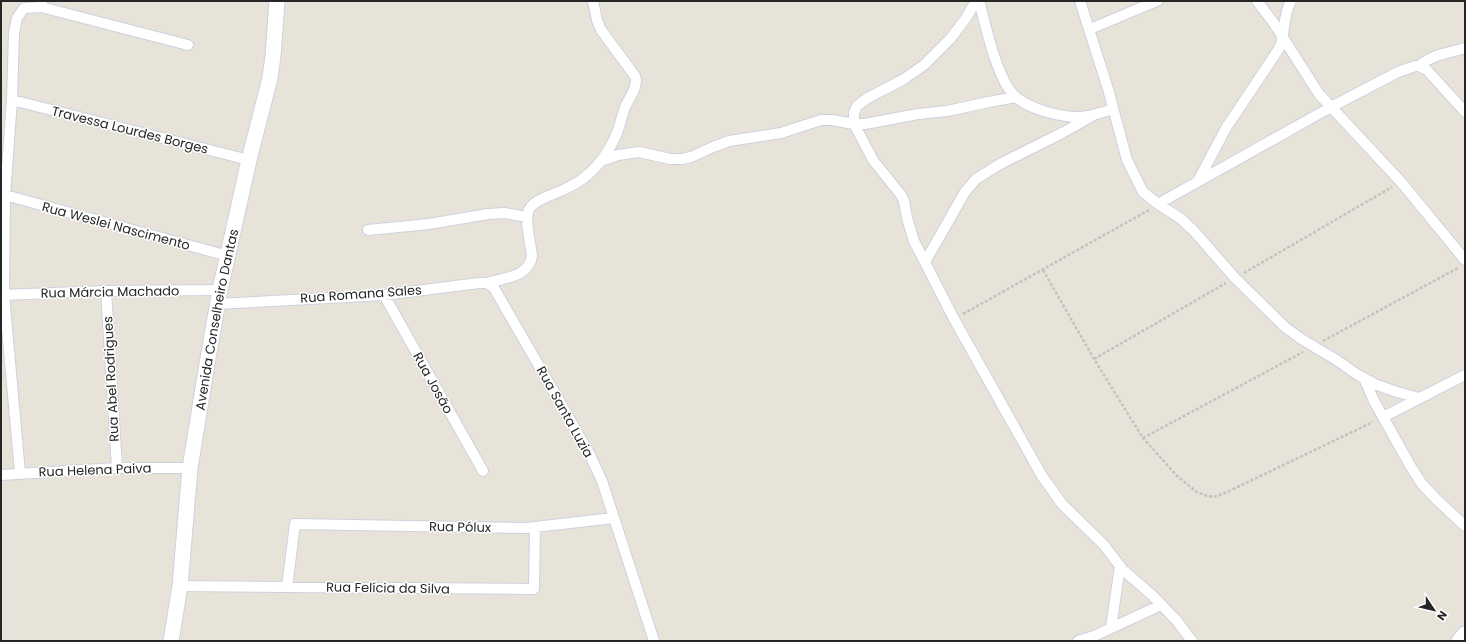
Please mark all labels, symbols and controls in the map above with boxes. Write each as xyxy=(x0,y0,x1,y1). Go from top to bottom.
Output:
street label: Travessa Lourdes Borges xyxy=(50,101,211,159)
street label: Rua Weslei Nascimento xyxy=(40,197,192,255)
street label: Avenida Conselheiro Dantas xyxy=(190,227,243,412)
street label: Rua Romana Sales xyxy=(300,280,423,308)
street label: Rua Márcia Machado xyxy=(40,281,180,303)
street label: Rua Abel Rodrigues xyxy=(98,315,124,442)
street label: Rua Josão xyxy=(408,349,458,417)
street label: Rua Santa Luzia xyxy=(532,363,598,461)
street label: Rua Helena Paiva xyxy=(38,459,152,481)
street label: Rua Pólux xyxy=(429,517,492,537)
street label: Rua Felícia da Silva xyxy=(326,577,450,599)
north arrow xyxy=(1414,590,1454,630)
text: N xyxy=(1433,608,1451,624)

